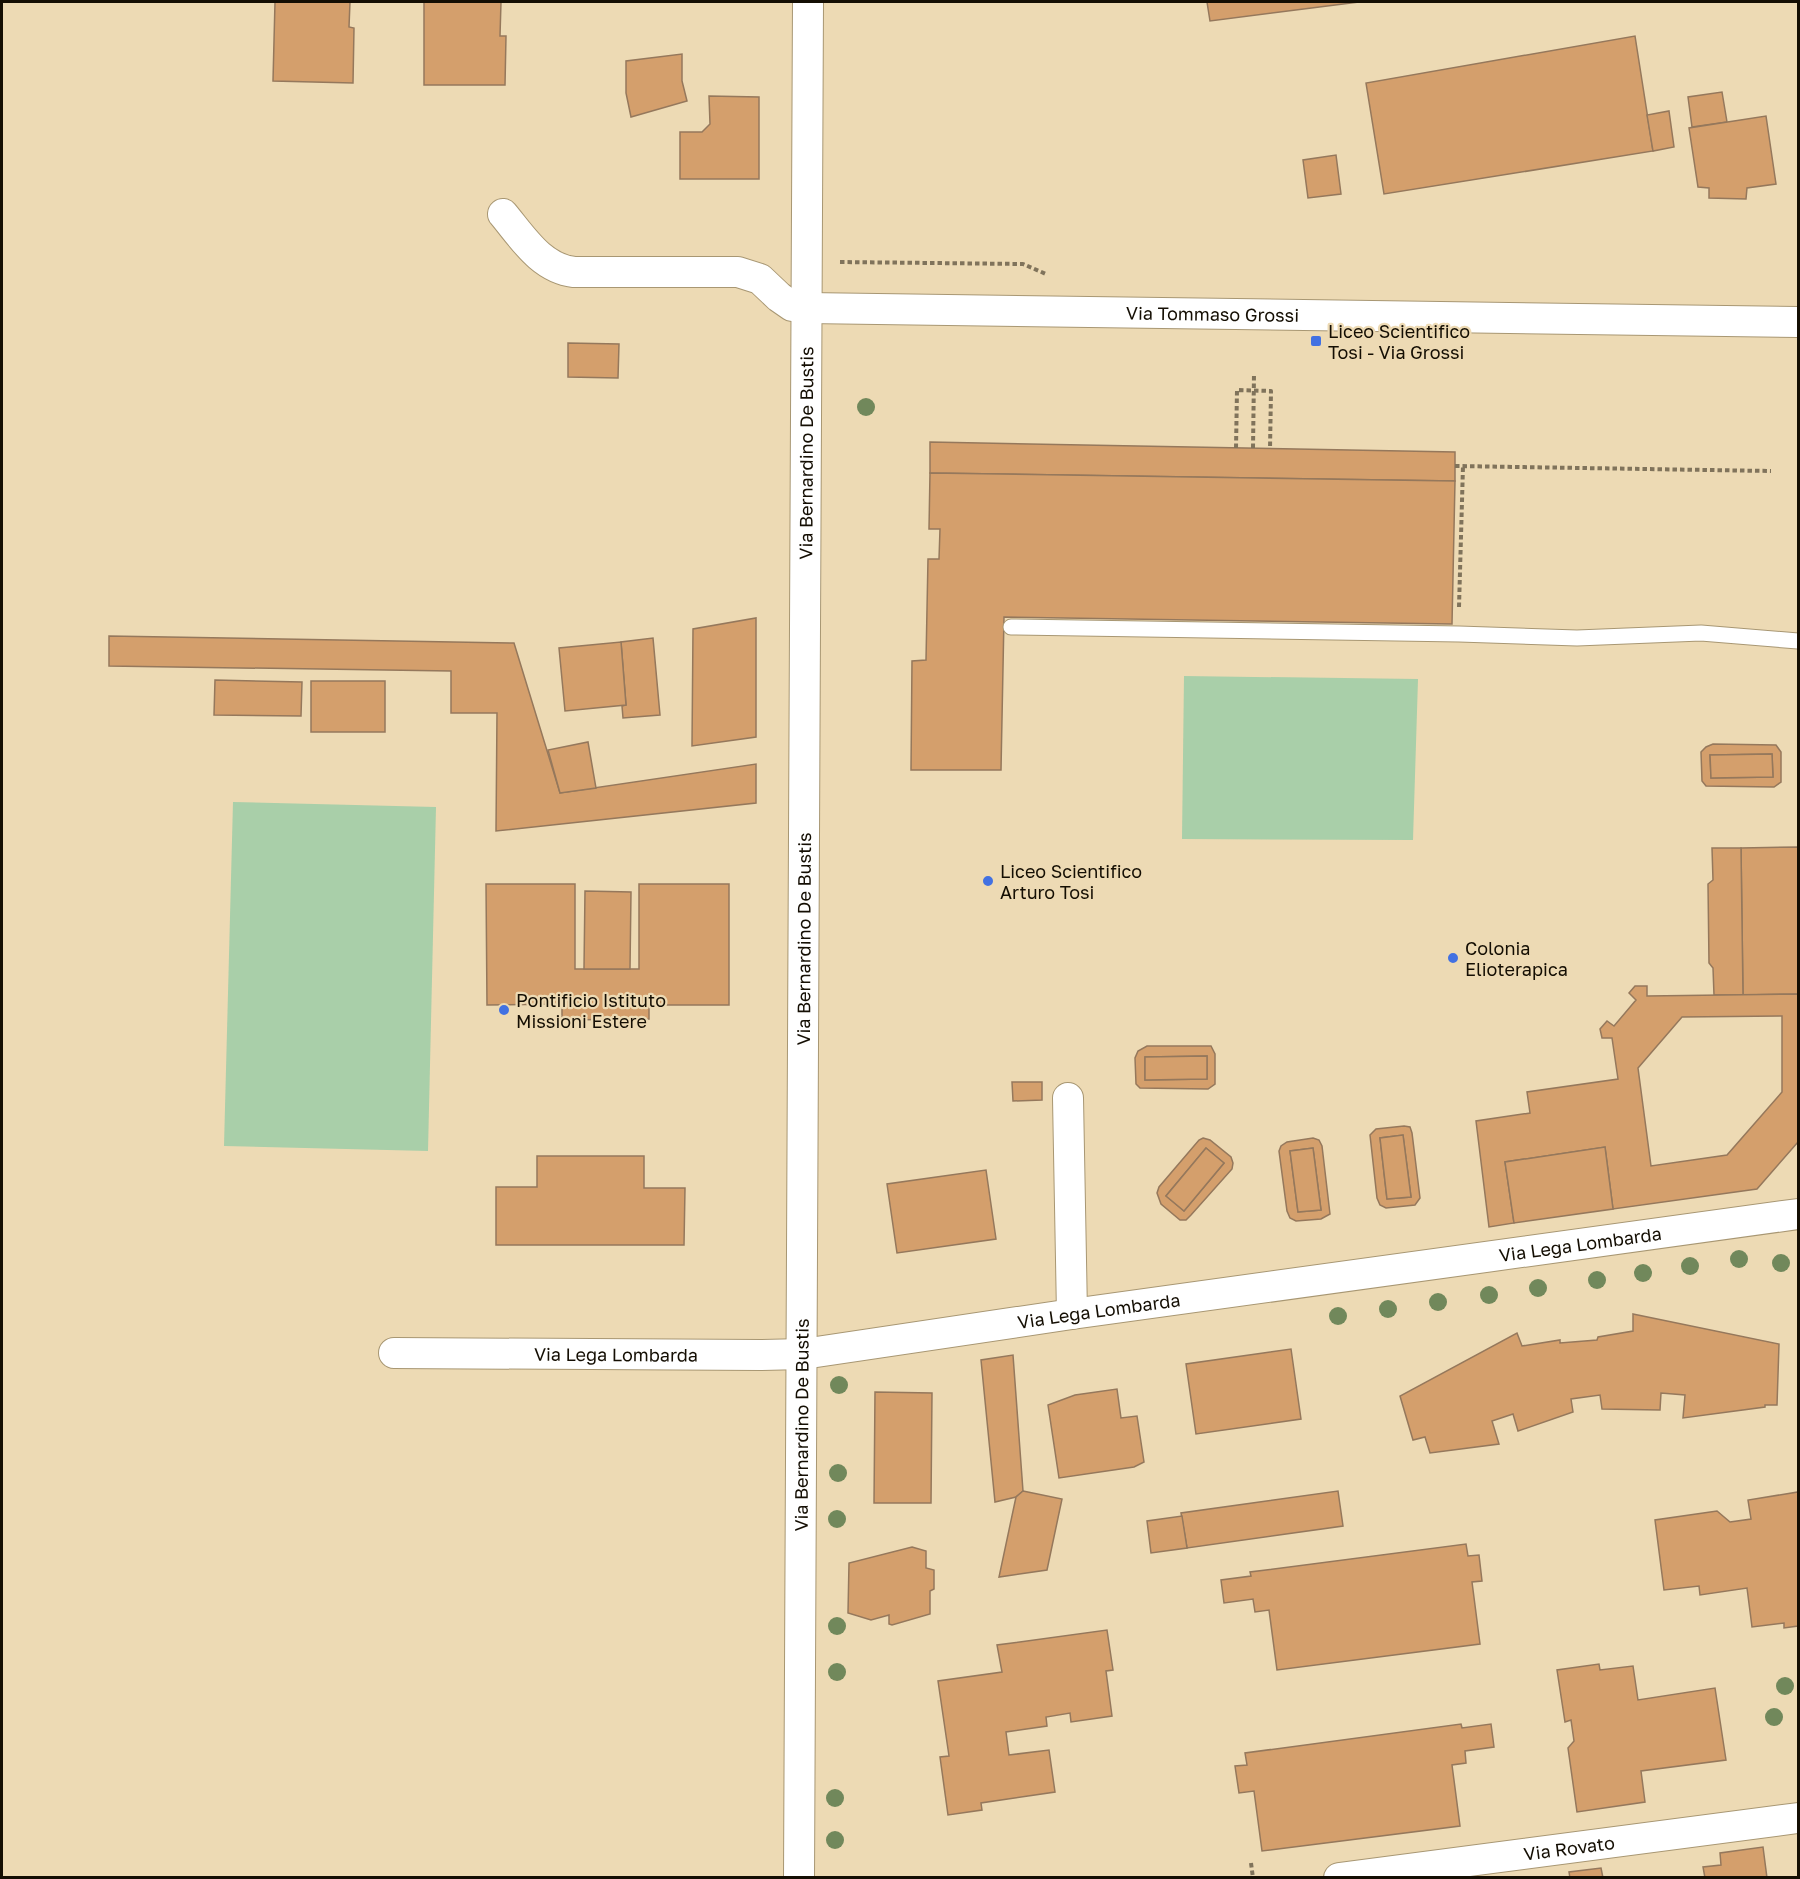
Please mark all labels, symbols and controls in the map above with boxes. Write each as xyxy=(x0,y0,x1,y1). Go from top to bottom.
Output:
street label: Via Tommaso Grossi xyxy=(1126,302,1299,326)
place label: Liceo Scientifico Tosi - Via Grossi xyxy=(1328,320,1470,363)
marker: Liceo Scientifico Tosi - Via Grossi xyxy=(1309,334,1323,348)
street label: Via Bernardino De Bustis xyxy=(794,346,817,560)
street label: Via Bernardino De Bustis xyxy=(792,832,815,1046)
place label: Liceo Scientifico Arturo Tosi xyxy=(1000,860,1142,903)
marker: Liceo Scientifico Arturo Tosi xyxy=(981,874,995,888)
place label: Colonia Elioterapica xyxy=(1465,937,1568,980)
marker: Colonia Elioterapica xyxy=(1446,951,1460,965)
place label: Pontificio Istituto Missioni Estere xyxy=(516,989,666,1032)
marker: Pontificio Istituto Missioni Estere xyxy=(497,1003,511,1017)
street label: Via Lega Lombarda xyxy=(1497,1222,1663,1266)
street label: Via Lega Lombarda xyxy=(1016,1288,1182,1333)
street label: Via Bernardino De Bustis xyxy=(790,1318,813,1532)
street label: Via Lega Lombarda xyxy=(534,1343,698,1366)
street label: Via Rovato xyxy=(1522,1831,1616,1865)

